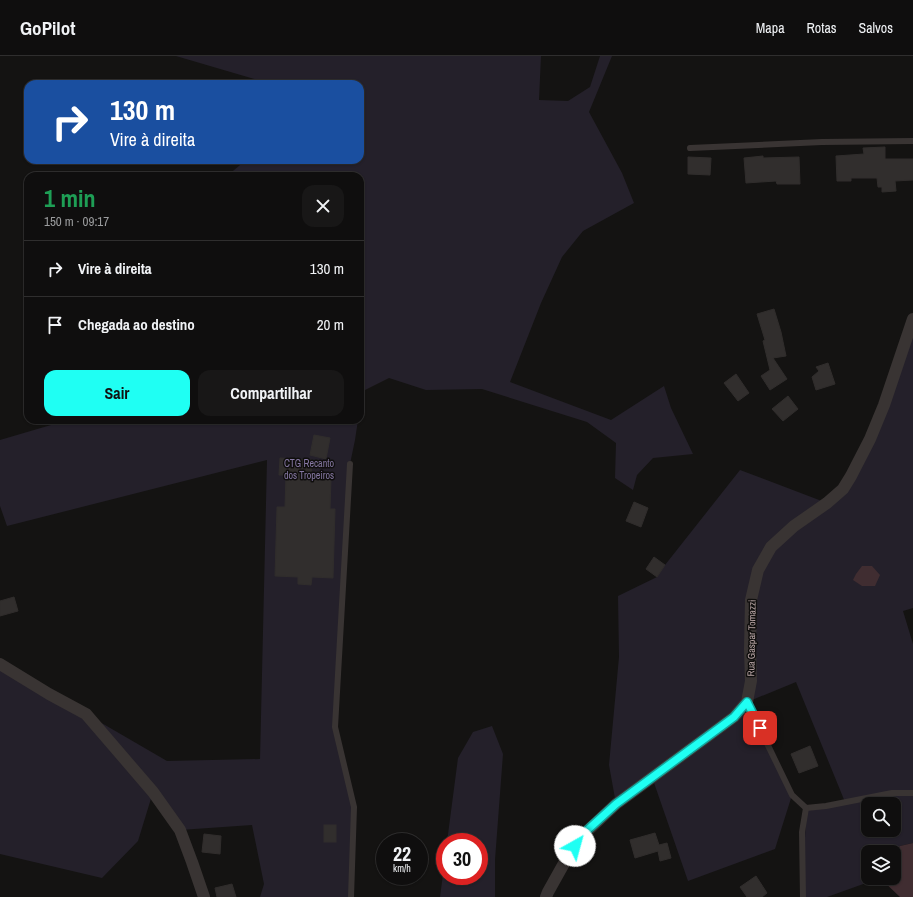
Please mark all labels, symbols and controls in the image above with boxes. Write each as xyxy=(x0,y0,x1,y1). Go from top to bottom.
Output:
text: GoPilot xyxy=(20,15,75,41)
text: Mapa xyxy=(756,19,785,37)
text: Rotas xyxy=(807,19,837,37)
text: Salvos xyxy=(859,19,893,37)
text: 130 m xyxy=(110,91,175,129)
icon: right xyxy=(44,96,96,148)
text: Vire à direita xyxy=(110,127,195,152)
text: 1 min xyxy=(44,182,95,214)
button: close xyxy=(302,185,344,227)
text: 150 m · 09:17 xyxy=(44,213,109,230)
icon: right xyxy=(44,258,66,280)
text: Vire à direita xyxy=(78,258,152,279)
text: 130 m xyxy=(310,258,344,279)
icon: arrive xyxy=(44,314,66,336)
text: Chegada ao destino xyxy=(78,314,195,335)
text: 20 m xyxy=(317,314,344,335)
button: Sair xyxy=(44,370,190,416)
button: Compartilhar xyxy=(198,370,344,416)
park label: CTG Recanto dos Tropeiros xyxy=(284,457,334,482)
street label: Rua Gaspar Tomazzi xyxy=(744,599,759,677)
pin xyxy=(743,711,777,745)
icon: arrive xyxy=(749,717,771,739)
map controls xyxy=(861,797,901,885)
button: search xyxy=(861,797,901,837)
position arrow xyxy=(554,825,596,867)
speed limit sign: 30 xyxy=(436,833,488,885)
text: 22 xyxy=(393,840,411,867)
button: layers xyxy=(861,845,901,885)
text: km/h xyxy=(393,862,411,875)

